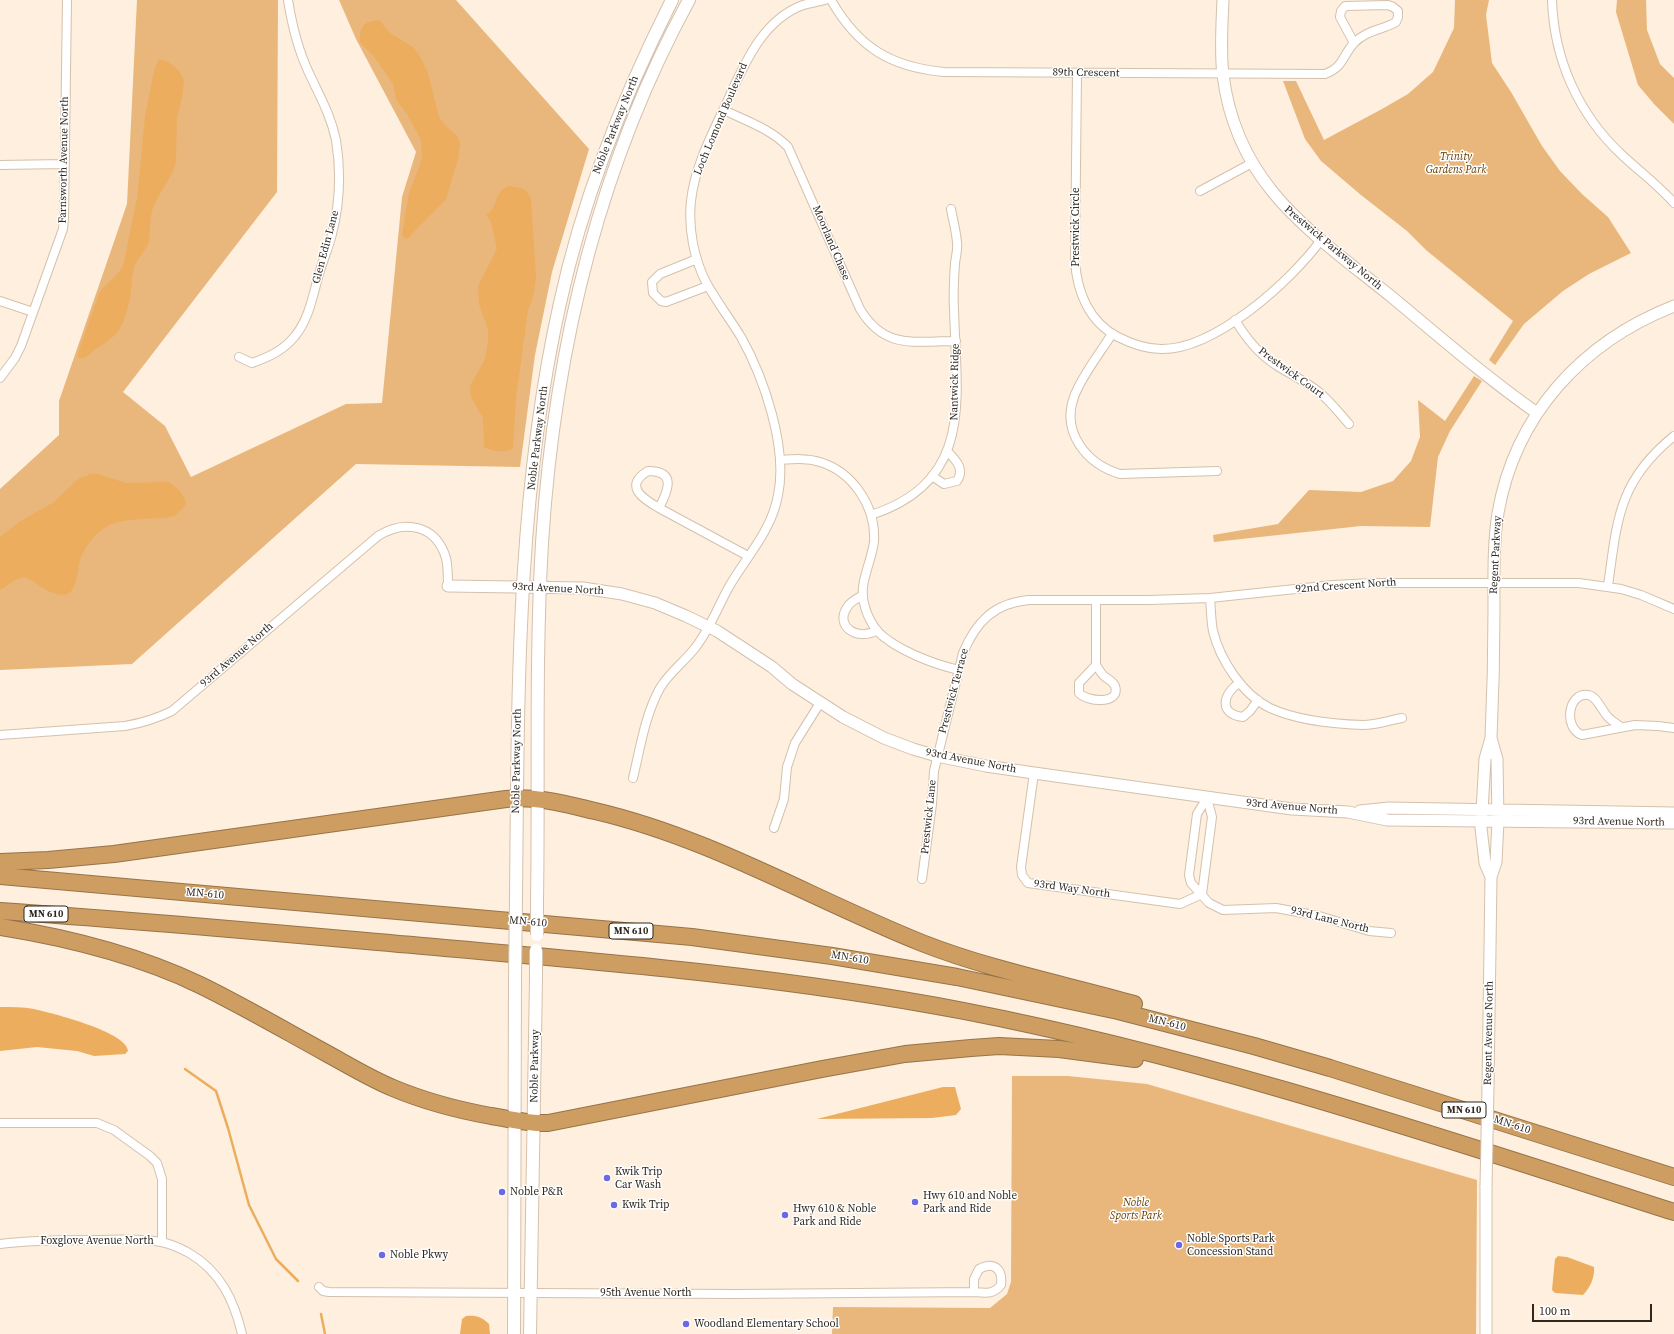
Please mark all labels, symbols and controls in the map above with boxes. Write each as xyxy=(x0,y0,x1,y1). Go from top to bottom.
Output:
street label: Loch Lomond Boulevard xyxy=(691,61,751,177)
street label: 89th Crescent xyxy=(1052,66,1120,80)
street label: Noble Parkway North xyxy=(590,74,642,176)
street label: Farnsworth Avenue North xyxy=(56,96,72,224)
park label: Trinity Gardens Park xyxy=(1426,150,1486,176)
street label: Prestwick Circle xyxy=(1069,187,1083,267)
street label: Prestwick Parkway North xyxy=(1281,203,1385,293)
street label: Moorland Chase xyxy=(809,204,853,282)
street label: Glen Edin Lane xyxy=(310,209,342,285)
street label: Nantwick Ridge xyxy=(948,343,962,421)
street label: Prestwick Court xyxy=(1255,345,1327,401)
street label: Noble Parkway North xyxy=(525,385,551,491)
street label: Regent Parkway xyxy=(1487,515,1505,595)
street label: 92nd Crescent North xyxy=(1295,576,1397,596)
street label: 93rd Avenue North xyxy=(512,580,604,598)
street label: 93rd Avenue North xyxy=(198,620,276,690)
street label: Prestwick Terrace xyxy=(936,647,972,735)
street label: Noble Parkway North xyxy=(509,708,525,814)
street label: 93rd Avenue North xyxy=(925,746,1017,776)
street label: Prestwick Lane xyxy=(919,779,939,855)
street label: 93rd Avenue North xyxy=(1246,796,1338,818)
street label: 93rd Avenue North xyxy=(1573,815,1665,829)
street label: 93rd Way North xyxy=(1033,877,1111,901)
street label: MN-610 xyxy=(186,886,224,902)
street label: 93rd Lane North xyxy=(1289,904,1371,936)
road number: MN 610 xyxy=(24,906,68,922)
street label: MN-610 xyxy=(509,914,547,930)
road number: MN 610 xyxy=(609,923,653,939)
street label: MN-610 xyxy=(830,949,870,967)
street label: Regent Avenue North xyxy=(1481,981,1497,1085)
street label: MN-610 xyxy=(1147,1012,1187,1034)
street label: Noble Parkway xyxy=(528,1029,542,1103)
road number: MN 610 xyxy=(1442,1102,1486,1118)
street label: MN-610 xyxy=(1492,1113,1532,1137)
place label: Kwik Trip Car Wash xyxy=(615,1165,662,1191)
marker: Kwik Trip Car Wash xyxy=(602,1173,612,1183)
place label: Noble P&R xyxy=(510,1185,563,1199)
marker: Noble P&R xyxy=(497,1187,507,1197)
place label: Hwy 610 and Noble Park and Ride xyxy=(923,1189,1017,1215)
park label: Noble Sports Park xyxy=(1110,1196,1162,1222)
marker: Hwy 610 and Noble Park and Ride xyxy=(910,1197,920,1207)
place label: Kwik Trip xyxy=(622,1198,669,1212)
marker: Kwik Trip xyxy=(609,1200,619,1210)
place label: Hwy 610 & Noble Park and Ride xyxy=(793,1202,876,1228)
marker: Hwy 610 & Noble Park and Ride xyxy=(780,1210,790,1220)
place label: Noble Sports Park Concession Stand xyxy=(1187,1232,1275,1258)
street label: Foxglove Avenue North xyxy=(40,1234,154,1248)
marker: Noble Sports Park Concession Stand xyxy=(1174,1240,1184,1250)
place label: Noble Pkwy xyxy=(390,1248,448,1262)
marker: Noble Pkwy xyxy=(377,1250,387,1260)
street label: 95th Avenue North xyxy=(600,1286,692,1300)
scale bar xyxy=(1534,1296,1654,1322)
text: 100 m xyxy=(1539,1303,1571,1319)
place label: Woodland Elementary School xyxy=(694,1317,839,1331)
marker: Woodland Elementary School xyxy=(681,1319,691,1329)

